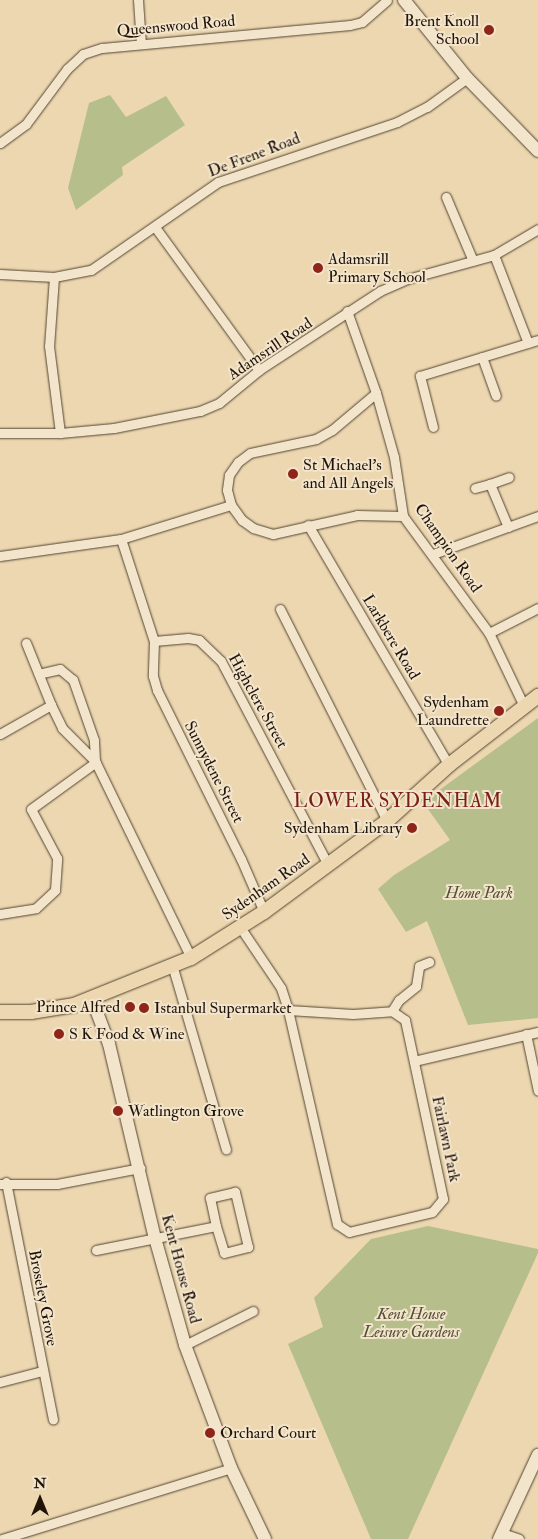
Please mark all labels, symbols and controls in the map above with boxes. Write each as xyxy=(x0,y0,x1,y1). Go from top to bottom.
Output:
street label: Queenswood Road xyxy=(116,11,236,41)
place label: Brent Knoll School xyxy=(404,11,479,49)
marker: Brent Knoll School xyxy=(483,24,495,36)
street label: De Frene Road xyxy=(205,129,303,181)
place label: Adamsrill Primary School xyxy=(328,249,426,287)
marker: Adamsrill Primary School xyxy=(312,262,324,274)
street label: Adamsrill Road xyxy=(224,314,316,384)
place label: St Michael's and All Angels xyxy=(303,455,393,493)
marker: St Michael's and All Angels xyxy=(287,468,299,480)
street label: Champion Road xyxy=(410,500,486,596)
street label: Larkbere Road xyxy=(358,591,424,683)
street label: Highclere Street xyxy=(224,650,292,752)
place label: Sydenham Laundrette xyxy=(417,692,489,730)
marker: Sydenham Laundrette xyxy=(493,705,505,717)
street label: Sunnydene Street xyxy=(180,718,248,826)
district label: LOWER SYDENHAM xyxy=(292,791,504,813)
place label: Sydenham Library xyxy=(284,818,402,838)
marker: Sydenham Library xyxy=(406,822,418,834)
street label: Sydenham Road xyxy=(218,850,314,924)
park label: Home Park xyxy=(445,883,513,903)
place label: Prince Alfred xyxy=(36,997,120,1017)
place label: Istanbul Supermarket xyxy=(154,998,291,1018)
marker: Prince Alfred xyxy=(124,1001,136,1013)
marker: Istanbul Supermarket xyxy=(138,1002,150,1014)
place label: S K Food & Wine xyxy=(69,1024,184,1044)
marker: S K Food & Wine xyxy=(53,1028,65,1040)
street label: Fairlawn Park xyxy=(428,1094,464,1184)
place label: Watlington Grove xyxy=(128,1101,244,1121)
marker: Watlington Grove xyxy=(112,1105,124,1117)
street label: Kent House Road xyxy=(157,1212,205,1326)
street label: Broseley Grove xyxy=(24,1248,62,1348)
park label: Kent House Leisure Gardens xyxy=(363,1304,459,1342)
place label: Orchard Court xyxy=(220,1423,316,1443)
marker: Orchard Court xyxy=(204,1427,216,1439)
north arrow xyxy=(15,1474,65,1524)
text: N xyxy=(34,1475,46,1492)

